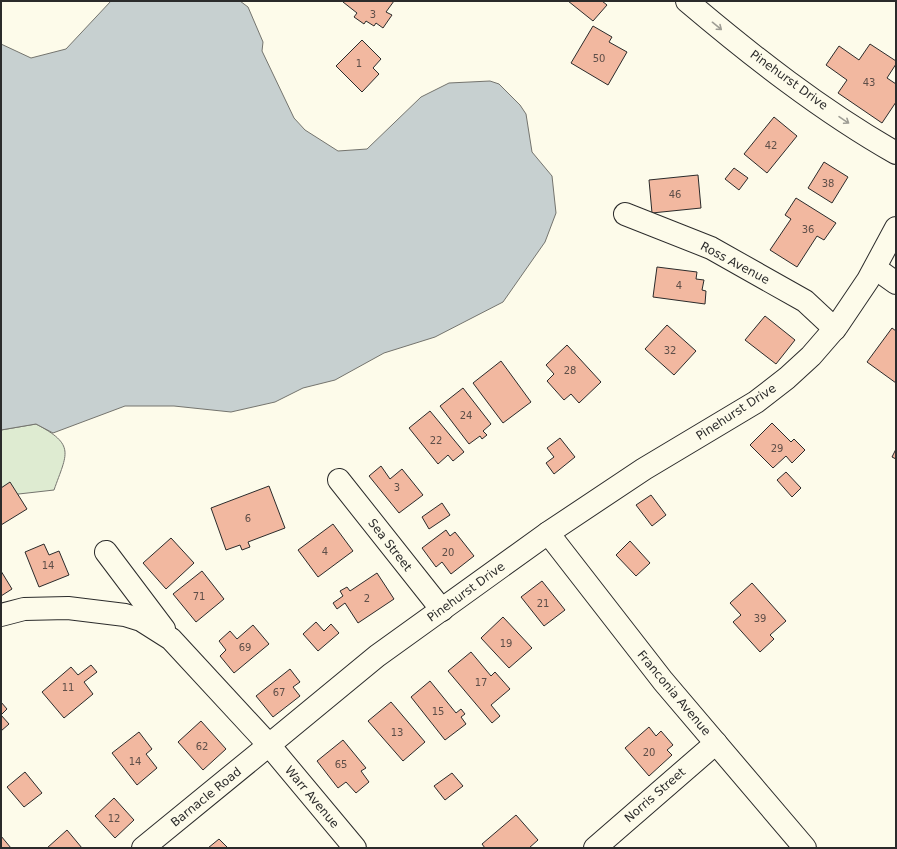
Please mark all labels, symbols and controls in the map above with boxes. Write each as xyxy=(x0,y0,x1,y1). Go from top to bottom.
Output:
house number: 3 xyxy=(370,9,376,20)
one-way arrow xyxy=(711,22,722,30)
street label: Pinehurst Drive xyxy=(748,47,830,113)
house number: 50 xyxy=(593,53,605,64)
house number: 1 xyxy=(356,58,362,69)
house number: 43 xyxy=(863,77,875,88)
one-way arrow xyxy=(838,116,849,124)
house number: 42 xyxy=(765,140,777,151)
house number: 38 xyxy=(822,178,834,189)
house number: 46 xyxy=(669,189,681,200)
house number: 36 xyxy=(802,224,814,235)
street label: Ross Avenue xyxy=(698,239,772,287)
house number: 4 xyxy=(676,280,682,291)
house number: 32 xyxy=(664,345,676,356)
house number: 28 xyxy=(564,365,576,376)
street label: Pinehurst Drive xyxy=(694,381,778,443)
house number: 24 xyxy=(460,410,472,421)
house number: 22 xyxy=(430,435,442,446)
house number: 29 xyxy=(771,443,783,454)
house number: 3 xyxy=(394,482,400,493)
house number: 6 xyxy=(245,513,251,524)
street label: Sea Street xyxy=(365,516,415,574)
house number: 4 xyxy=(322,546,328,557)
house number: 20 xyxy=(442,547,454,558)
street label: Pinehurst Drive xyxy=(425,559,507,625)
house number: 14 xyxy=(42,560,54,571)
house number: 71 xyxy=(193,591,205,602)
house number: 2 xyxy=(364,593,370,604)
house number: 21 xyxy=(537,598,549,609)
house number: 39 xyxy=(754,613,766,624)
house number: 19 xyxy=(500,638,512,649)
house number: 69 xyxy=(239,642,251,653)
street label: Franconia Avenue xyxy=(634,648,714,738)
house number: 17 xyxy=(475,677,487,688)
house number: 11 xyxy=(62,682,74,693)
house number: 67 xyxy=(273,687,285,698)
house number: 15 xyxy=(432,706,444,717)
house number: 13 xyxy=(391,727,403,738)
house number: 62 xyxy=(196,741,208,752)
house number: 20 xyxy=(643,747,655,758)
house number: 14 xyxy=(129,756,141,767)
house number: 65 xyxy=(335,759,347,770)
street label: Warr Avenue xyxy=(282,763,342,831)
street label: Barnacle Road xyxy=(168,764,244,830)
street label: Norris Street xyxy=(622,765,688,825)
house number: 12 xyxy=(108,813,120,824)

